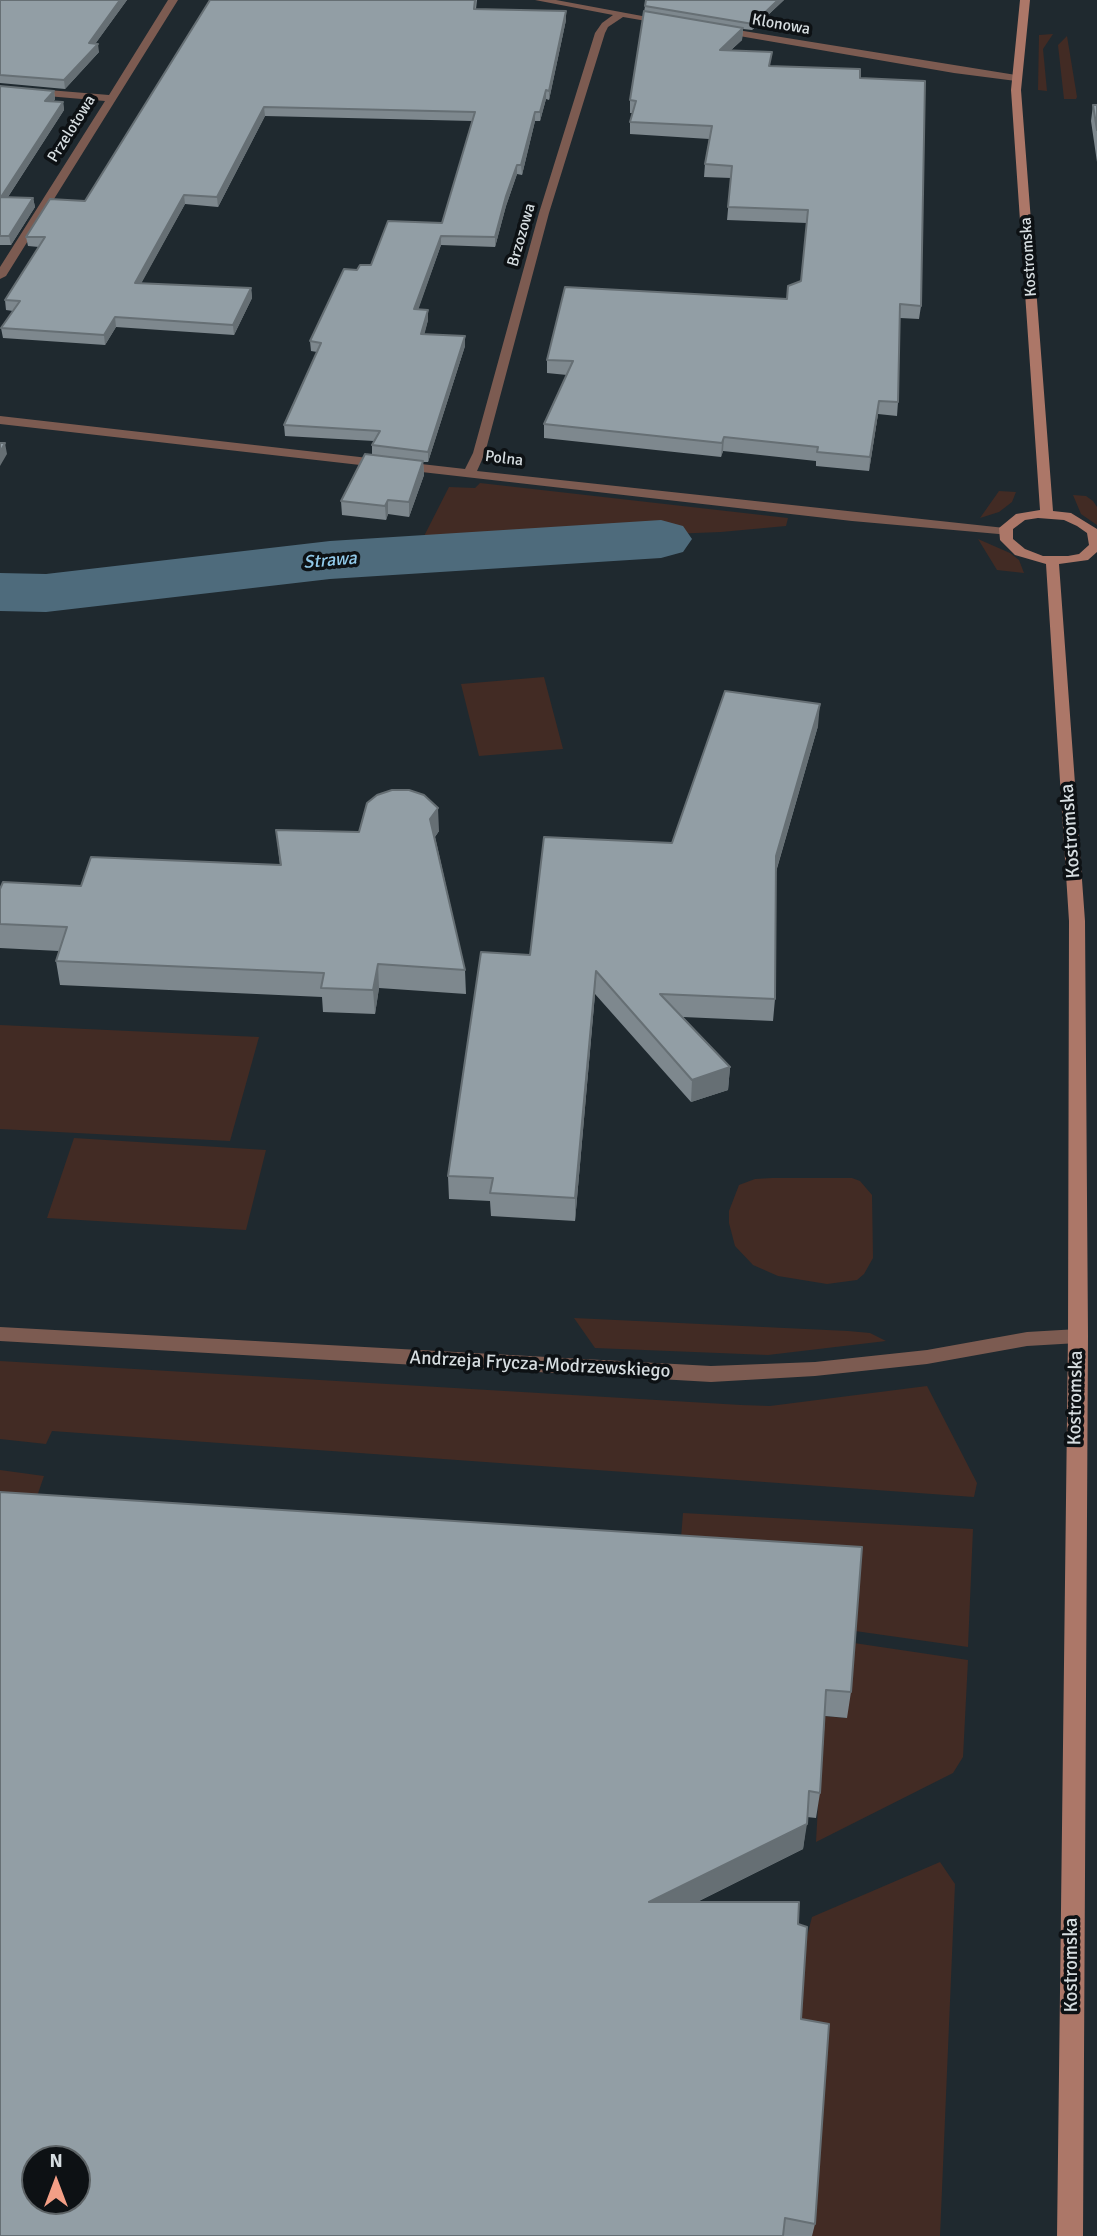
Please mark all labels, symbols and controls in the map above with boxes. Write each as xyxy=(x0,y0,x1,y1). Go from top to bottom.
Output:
street label: Klonowa xyxy=(750,10,812,40)
street label: Przelotowa xyxy=(44,92,100,166)
street label: Brzozowa xyxy=(504,201,540,269)
street label: Kostromska xyxy=(1017,216,1041,298)
street label: Polna xyxy=(484,447,524,471)
water label: Strawa xyxy=(302,548,358,574)
street label: Kostromska xyxy=(1056,783,1086,879)
street label: Andrzeja Frycza-Modrzewskiego xyxy=(409,1347,671,1383)
street label: Kostromska xyxy=(1064,1350,1088,1446)
street label: Kostromska xyxy=(1061,1918,1083,2012)
north arrow xyxy=(21,2145,91,2215)
text: N xyxy=(49,2149,63,2173)

